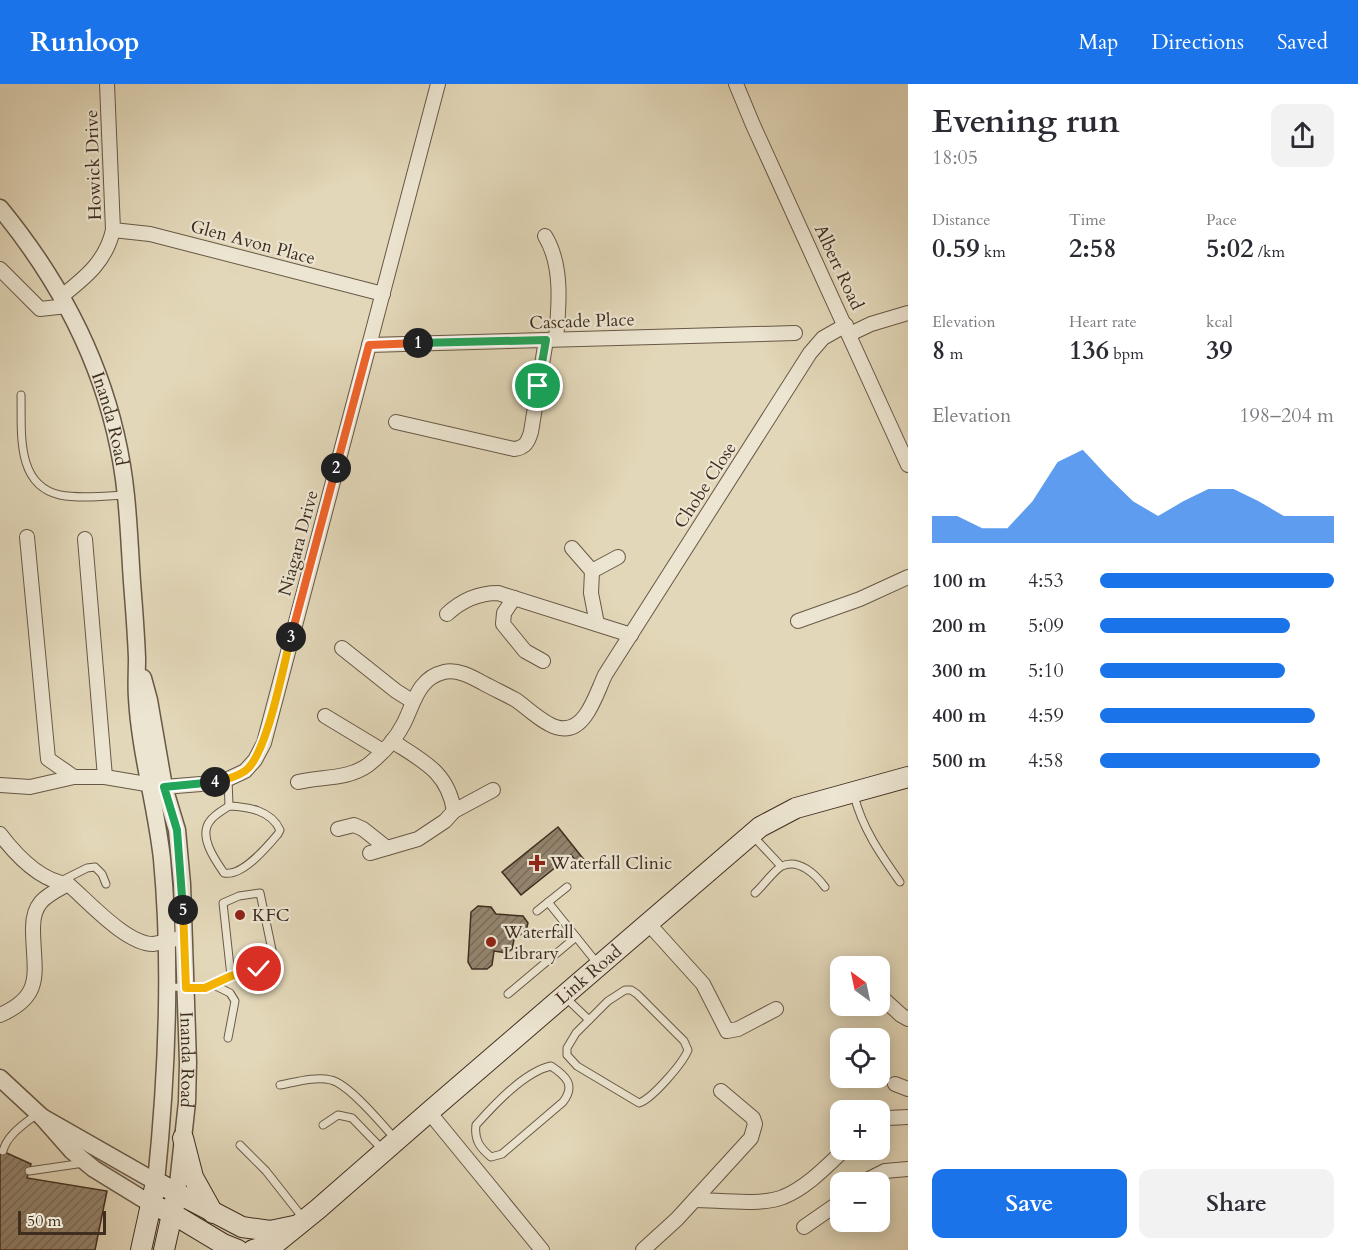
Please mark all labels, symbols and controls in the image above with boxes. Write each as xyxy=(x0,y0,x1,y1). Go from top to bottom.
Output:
text: Runloop xyxy=(30,23,140,61)
text: Map xyxy=(1078,28,1118,57)
text: Directions xyxy=(1151,28,1244,57)
text: Saved xyxy=(1277,28,1328,57)
text: Evening run xyxy=(932,99,1120,144)
button: share xyxy=(1271,104,1334,167)
street label: Howick Drive xyxy=(79,109,108,221)
text: 18:05 xyxy=(932,144,978,171)
text: Distance xyxy=(932,209,990,231)
text: Time xyxy=(1069,209,1106,231)
text: Pace xyxy=(1206,209,1237,231)
street label: Glen Avon Place xyxy=(188,214,318,271)
street label: Albert Road xyxy=(808,220,869,314)
text: 0.59 xyxy=(932,231,980,266)
text: 2:58 xyxy=(1069,231,1117,266)
text: 5:02 xyxy=(1206,231,1254,266)
text: km xyxy=(980,241,1006,263)
text: /km xyxy=(1254,241,1285,263)
street label: Cascade Place xyxy=(529,307,635,336)
text: Elevation xyxy=(932,311,996,333)
text: Heart rate xyxy=(1069,311,1137,333)
text: kcal xyxy=(1206,311,1233,333)
pin: 1 xyxy=(403,328,433,358)
text: 1 xyxy=(414,332,422,354)
text: 8 xyxy=(932,333,945,368)
text: 136 xyxy=(1069,333,1109,368)
text: 39 xyxy=(1206,333,1233,368)
text: m xyxy=(945,343,963,365)
text: bpm xyxy=(1109,343,1144,365)
pin xyxy=(512,360,563,411)
street label: Inanda Road xyxy=(85,368,134,468)
icon: arrive xyxy=(521,369,554,402)
text: Elevation xyxy=(932,402,1011,429)
text: 198–204 m xyxy=(1239,402,1334,429)
street label: Chobe Close xyxy=(668,437,743,533)
pin: 2 xyxy=(321,453,351,483)
text: 2 xyxy=(332,457,340,479)
street label: Niagara Drive xyxy=(272,487,325,599)
text: 100 m xyxy=(932,567,987,594)
text: 4:53 xyxy=(1028,567,1064,594)
text: 200 m xyxy=(932,612,987,639)
text: 5:09 xyxy=(1028,612,1064,639)
pin: 3 xyxy=(276,622,306,652)
text: 3 xyxy=(287,626,295,648)
text: 300 m xyxy=(932,657,987,684)
text: 5:10 xyxy=(1028,657,1064,684)
text: 400 m xyxy=(932,702,987,729)
text: 4:59 xyxy=(1028,702,1064,729)
text: 500 m xyxy=(932,747,987,774)
text: 4:58 xyxy=(1028,747,1064,774)
pin: 4 xyxy=(200,767,230,797)
text: 4 xyxy=(211,771,219,793)
place label: Waterfall Clinic xyxy=(549,851,672,876)
marker: Waterfall Clinic xyxy=(528,854,546,872)
pin: 5 xyxy=(168,895,198,925)
text: 5 xyxy=(179,899,187,921)
place label: KFC xyxy=(252,903,290,928)
marker: KFC xyxy=(233,908,247,922)
place label: Waterfall Library xyxy=(502,920,574,966)
marker: Waterfall Library xyxy=(484,935,498,949)
street label: Link Road xyxy=(550,939,628,1011)
pin xyxy=(233,943,284,994)
icon: check xyxy=(242,952,275,985)
north arrow xyxy=(830,956,890,1016)
map controls xyxy=(830,956,890,1232)
street label: Inanda Road xyxy=(173,1011,200,1109)
button: locate xyxy=(830,1028,890,1088)
button: + xyxy=(830,1100,890,1160)
button: Save xyxy=(932,1169,1127,1238)
button: Share xyxy=(1139,1169,1334,1238)
button: − xyxy=(830,1172,890,1232)
scale bar xyxy=(18,1208,106,1236)
text: 50 m xyxy=(27,1210,61,1232)

